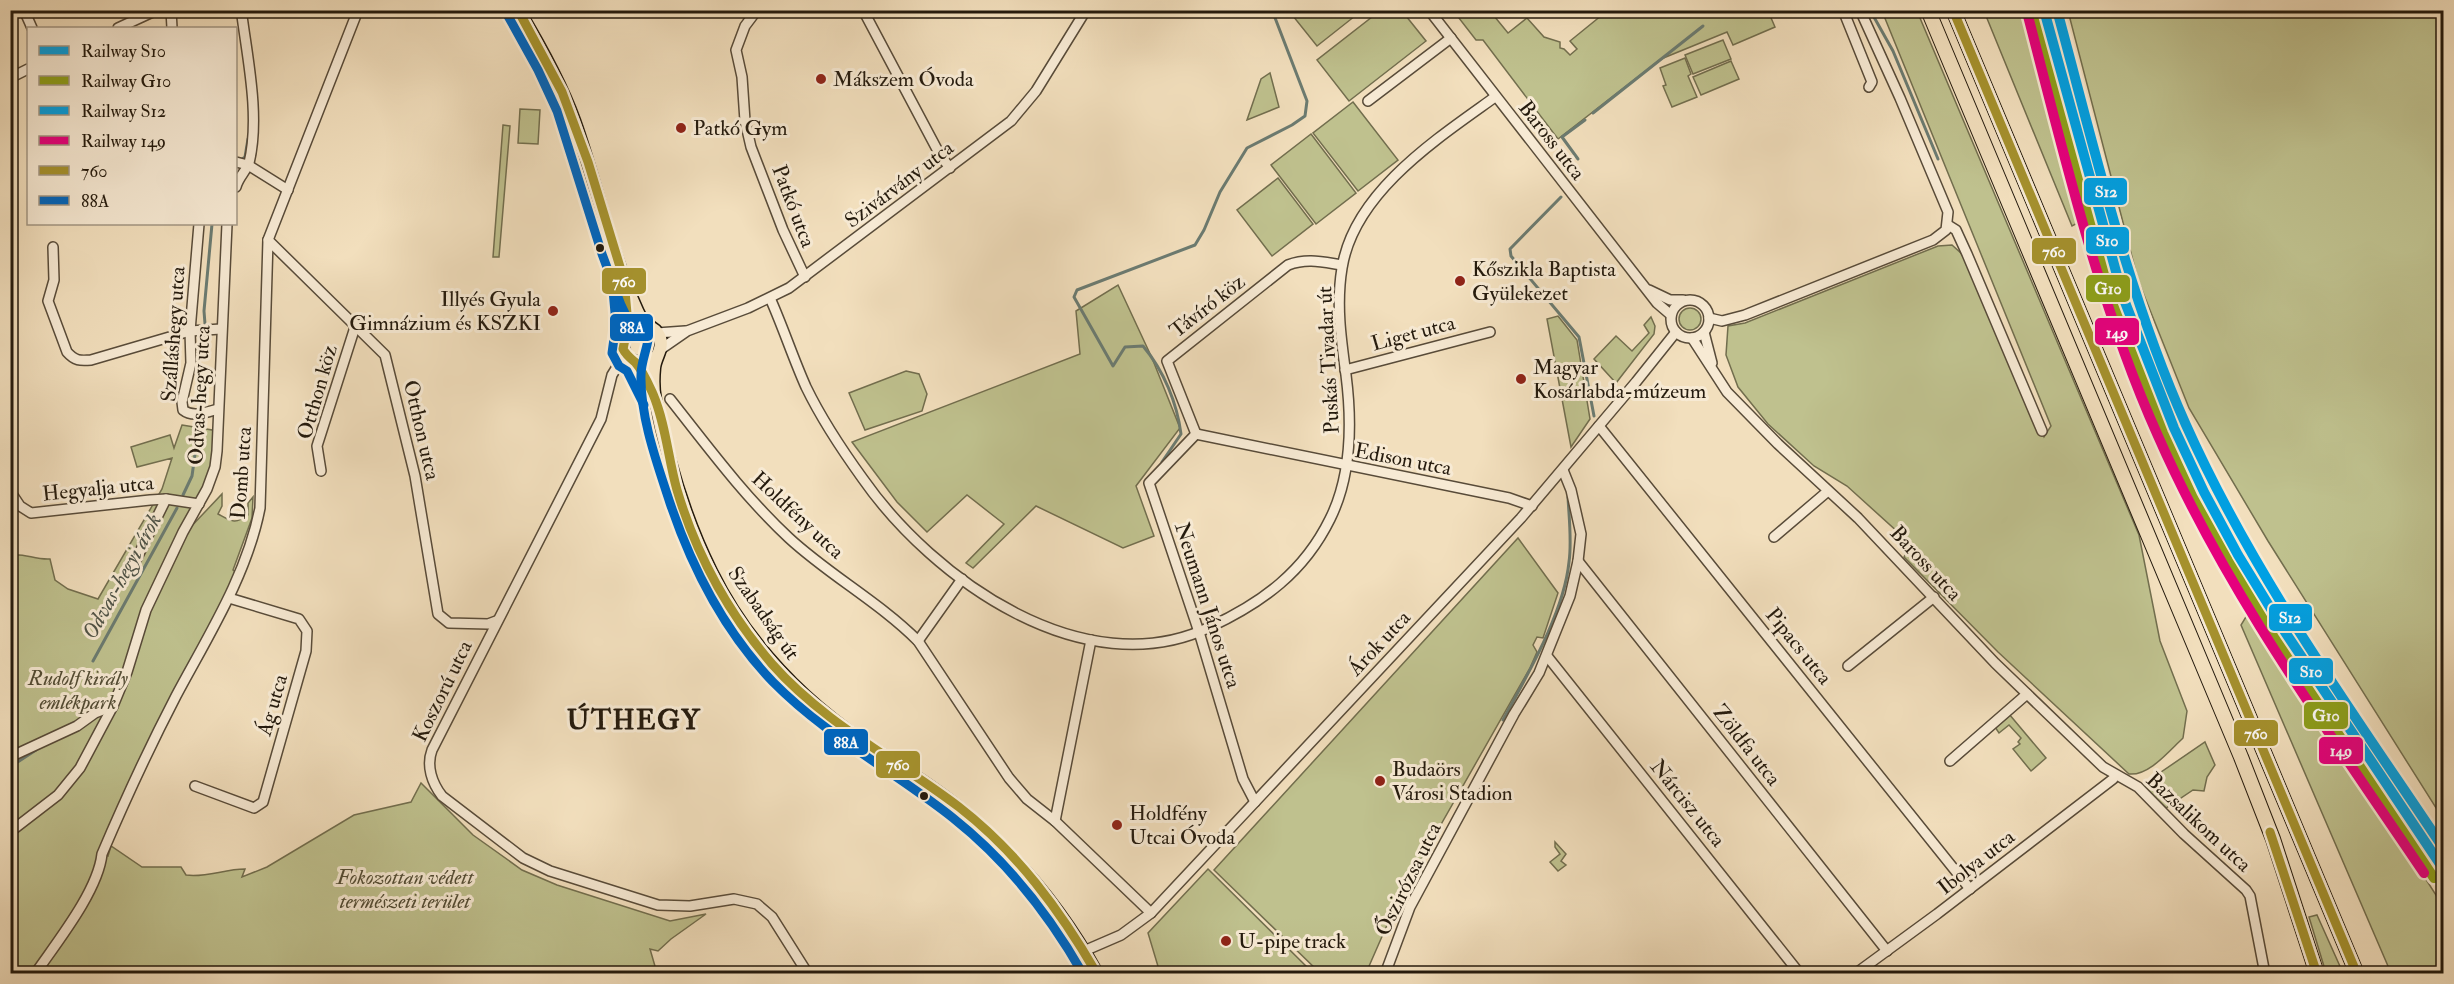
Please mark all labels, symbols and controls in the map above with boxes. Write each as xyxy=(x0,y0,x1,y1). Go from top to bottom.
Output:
legend xyxy=(27,27,237,225)
text: Railway S10 xyxy=(81,40,166,63)
place label: Mákszem Óvoda xyxy=(833,66,974,93)
text: Railway G10 xyxy=(81,70,171,93)
marker: Mákszem Óvoda xyxy=(814,72,828,86)
street label: Baross utca xyxy=(1512,95,1591,186)
text: Railway S12 xyxy=(81,100,166,123)
place label: Patkó Gym xyxy=(693,115,788,142)
marker: Patkó Gym xyxy=(674,121,688,135)
text: Railway 149 xyxy=(81,130,166,153)
street label: Szivárvány utca xyxy=(839,134,959,234)
text: 760 xyxy=(81,160,108,183)
street label: Patkó utca xyxy=(766,161,822,252)
line badge: S12 xyxy=(2083,177,2128,206)
text: S12 xyxy=(2095,182,2117,202)
text: 88A xyxy=(81,190,110,213)
line badge: S10 xyxy=(2085,226,2130,255)
text: S10 xyxy=(2096,231,2118,251)
line badge: 760 xyxy=(2031,237,2077,265)
unlabelled marker xyxy=(594,242,606,254)
text: 760 xyxy=(2042,242,2066,262)
place label: Kőszikla Baptista Gyülekezet xyxy=(1472,256,1616,307)
street label: Szálláshegy utca xyxy=(155,265,192,403)
line badge: 760 xyxy=(601,267,647,295)
street label: Távíró köz xyxy=(1164,269,1250,344)
text: 760 xyxy=(612,272,636,292)
marker: Kőszikla Baptista Gyülekezet xyxy=(1453,274,1467,288)
line badge: G10 xyxy=(2085,274,2131,303)
text: G10 xyxy=(2094,279,2122,299)
street label: Puskás Tivadar út xyxy=(1311,285,1346,434)
place label: Illyés Gyula Gimnázium és KSZKI xyxy=(349,286,541,337)
marker: Illyés Gyula Gimnázium és KSZKI xyxy=(546,304,560,318)
street label: Liget utca xyxy=(1368,309,1458,358)
line badge: 88A xyxy=(609,313,654,342)
line badge: 149 xyxy=(2094,317,2140,346)
text: 88A xyxy=(619,318,645,338)
text: 149 xyxy=(2106,323,2128,343)
street label: Odvas-hegy utca xyxy=(182,324,217,466)
street label: Otthon köz xyxy=(291,342,344,442)
place label: Magyar Kosárlabda-múzeum xyxy=(1533,354,1706,405)
marker: Magyar Kosárlabda-múzeum xyxy=(1514,372,1528,386)
street label: Otthon utca xyxy=(397,378,446,483)
street label: Domb utca xyxy=(225,425,258,520)
street label: Edison utca xyxy=(1352,437,1454,482)
street label: Holdfény utca xyxy=(746,466,850,565)
street label: Hegyalja utca xyxy=(41,469,156,508)
water label: Odvas-hegyi árok xyxy=(76,509,168,644)
street label: Neumann János utca xyxy=(1168,519,1247,692)
street label: Baross utca xyxy=(1884,520,1968,607)
street label: Szabadság út xyxy=(722,561,806,665)
street label: Pipacs utca xyxy=(1759,602,1838,691)
line badge: S12 xyxy=(2268,603,2313,632)
street label: Árok utca xyxy=(1341,605,1417,683)
text: S12 xyxy=(2279,608,2301,628)
street label: Koszorú utca xyxy=(406,636,479,746)
line badge: S10 xyxy=(2288,657,2334,685)
text: S10 xyxy=(2300,662,2322,682)
park label: Rudolf király emlékpark xyxy=(27,665,129,716)
street label: Ág utca xyxy=(251,671,294,740)
street label: Zöldfa utca xyxy=(1706,699,1787,792)
line badge: G10 xyxy=(2303,701,2349,730)
district label: ÚTHEGY xyxy=(567,702,701,737)
text: G10 xyxy=(2312,706,2340,726)
line badge: 760 xyxy=(2233,719,2279,747)
text: 760 xyxy=(2244,724,2268,744)
line badge: 88A xyxy=(823,728,869,756)
text: 88A xyxy=(833,733,859,753)
line badge: 149 xyxy=(2318,736,2364,765)
text: 149 xyxy=(2330,741,2352,761)
line badge: 760 xyxy=(875,750,921,779)
street label: Nárcisz utca xyxy=(1644,754,1731,853)
text: 760 xyxy=(886,755,910,775)
place label: Budaörs Városi Stadion xyxy=(1392,756,1513,807)
street label: Bazsalikom utca xyxy=(2140,767,2257,878)
marker: Budaörs Városi Stadion xyxy=(1373,774,1387,788)
unlabelled marker xyxy=(918,790,930,802)
place label: Holdfény Utcai Óvoda xyxy=(1129,800,1235,851)
marker: Holdfény Utcai Óvoda xyxy=(1110,818,1124,832)
street label: Őszirózsa utca xyxy=(1369,818,1448,940)
street label: Ibolya utca xyxy=(1932,824,2021,901)
park label: Fokozottan védett természeti terület xyxy=(336,864,474,915)
place label: U-pipe track xyxy=(1238,928,1346,955)
marker: U-pipe track xyxy=(1219,934,1233,948)

